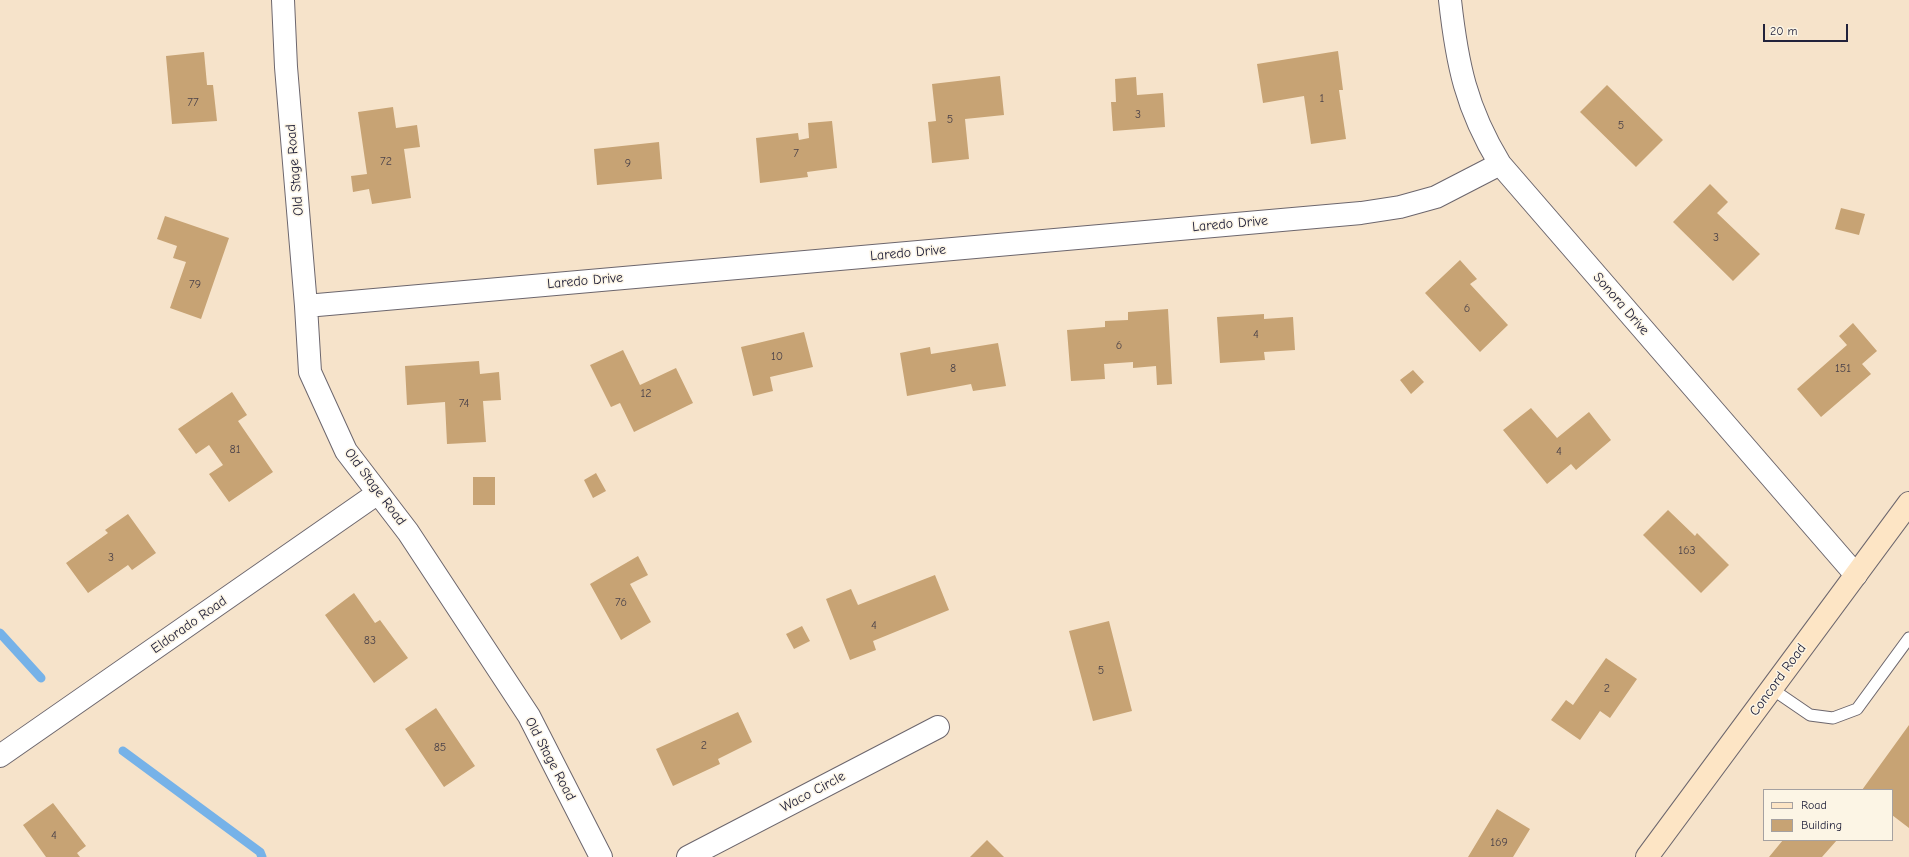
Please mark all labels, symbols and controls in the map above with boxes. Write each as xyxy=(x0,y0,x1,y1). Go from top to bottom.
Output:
scale bar xyxy=(1765,16,1850,42)
text: 20 m xyxy=(1770,24,1798,38)
house number: 1 xyxy=(1320,92,1324,106)
house number: 77 xyxy=(187,96,199,110)
house number: 3 xyxy=(1135,108,1141,122)
house number: 5 xyxy=(947,113,953,127)
house number: 5 xyxy=(1618,119,1624,133)
street label: Old Stage Road xyxy=(283,123,307,217)
house number: 7 xyxy=(793,147,799,161)
house number: 72 xyxy=(380,155,392,169)
house number: 9 xyxy=(625,157,631,171)
street label: Laredo Drive xyxy=(1191,212,1269,236)
house number: 3 xyxy=(1713,231,1719,245)
street label: Laredo Drive xyxy=(869,241,947,265)
street label: Laredo Drive xyxy=(546,269,624,293)
street label: Sonora Drive xyxy=(1589,269,1653,339)
house number: 79 xyxy=(189,278,201,292)
house number: 6 xyxy=(1464,302,1470,316)
house number: 4 xyxy=(1253,328,1259,342)
house number: 6 xyxy=(1116,339,1122,353)
house number: 10 xyxy=(771,350,783,364)
house number: 8 xyxy=(950,362,956,376)
house number: 151 xyxy=(1835,362,1851,376)
house number: 12 xyxy=(640,387,652,401)
house number: 74 xyxy=(459,397,469,411)
house number: 81 xyxy=(230,443,240,457)
street label: Old Stage Road xyxy=(341,445,409,529)
house number: 4 xyxy=(1556,445,1562,459)
house number: 163 xyxy=(1678,544,1696,558)
house number: 3 xyxy=(108,551,114,565)
street label: Eldorado Road xyxy=(148,593,230,657)
house number: 76 xyxy=(615,596,627,610)
house number: 4 xyxy=(871,619,877,633)
house number: 83 xyxy=(364,634,376,648)
street label: Concord Road xyxy=(1746,641,1810,719)
house number: 5 xyxy=(1098,664,1104,678)
house number: 2 xyxy=(1604,682,1610,696)
street label: Old Stage Road xyxy=(521,714,579,804)
house number: 2 xyxy=(701,739,707,753)
house number: 85 xyxy=(434,741,446,755)
street label: Waco Circle xyxy=(778,768,848,816)
legend xyxy=(1763,789,1893,841)
text: Road xyxy=(1801,798,1827,812)
text: Building xyxy=(1801,818,1842,832)
house number: 4 xyxy=(51,829,57,843)
house number: 169 xyxy=(1490,836,1508,850)

